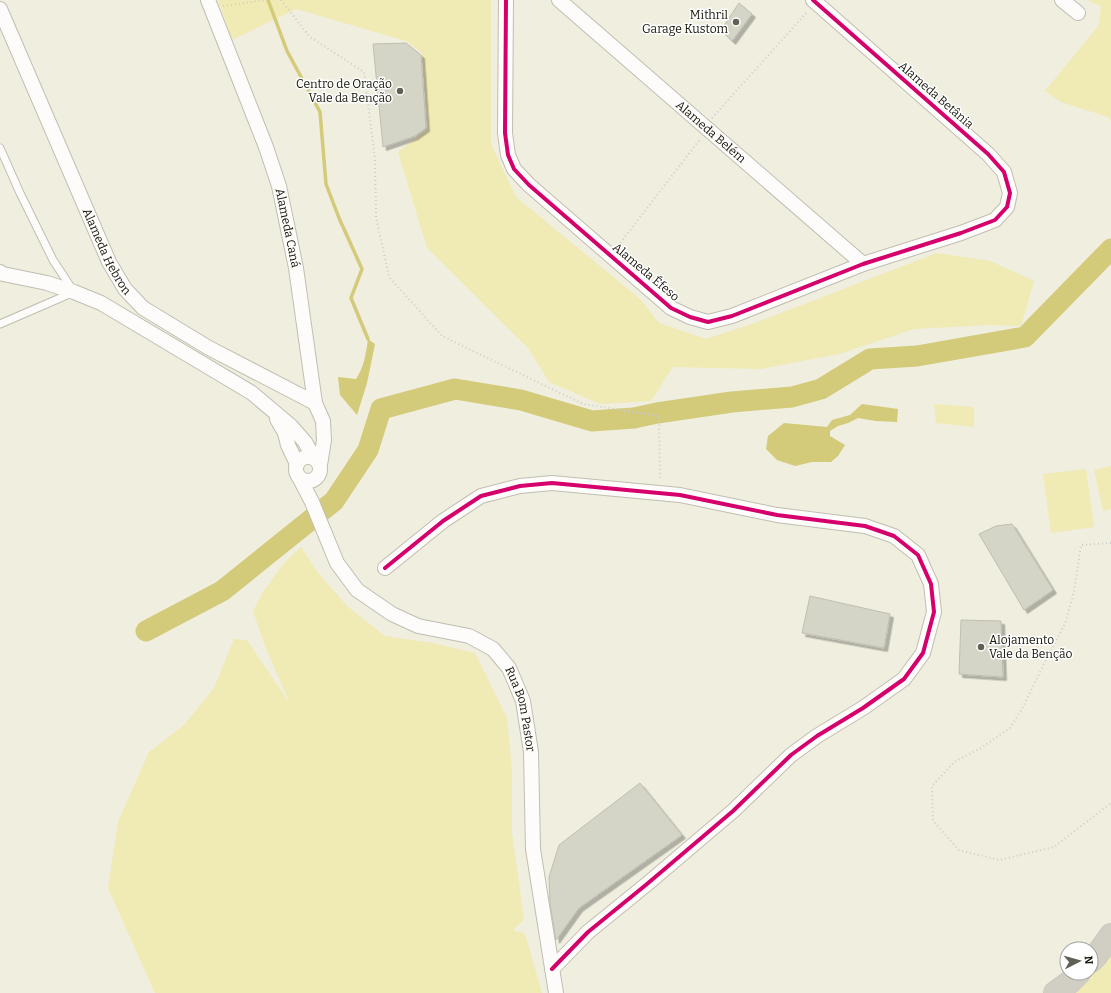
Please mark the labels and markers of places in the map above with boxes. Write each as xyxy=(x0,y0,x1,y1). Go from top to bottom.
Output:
place label: Mithril Garage Kustom xyxy=(642,8,729,36)
marker: Mithril Garage Kustom xyxy=(731,17,741,27)
place label: Centro de Oração Vale da Benção xyxy=(296,77,392,105)
marker: Centro de Oração Vale da Benção xyxy=(395,86,405,96)
place label: Alojamento Vale da Benção xyxy=(989,633,1072,661)
marker: Alojamento Vale da Benção xyxy=(976,642,986,652)

